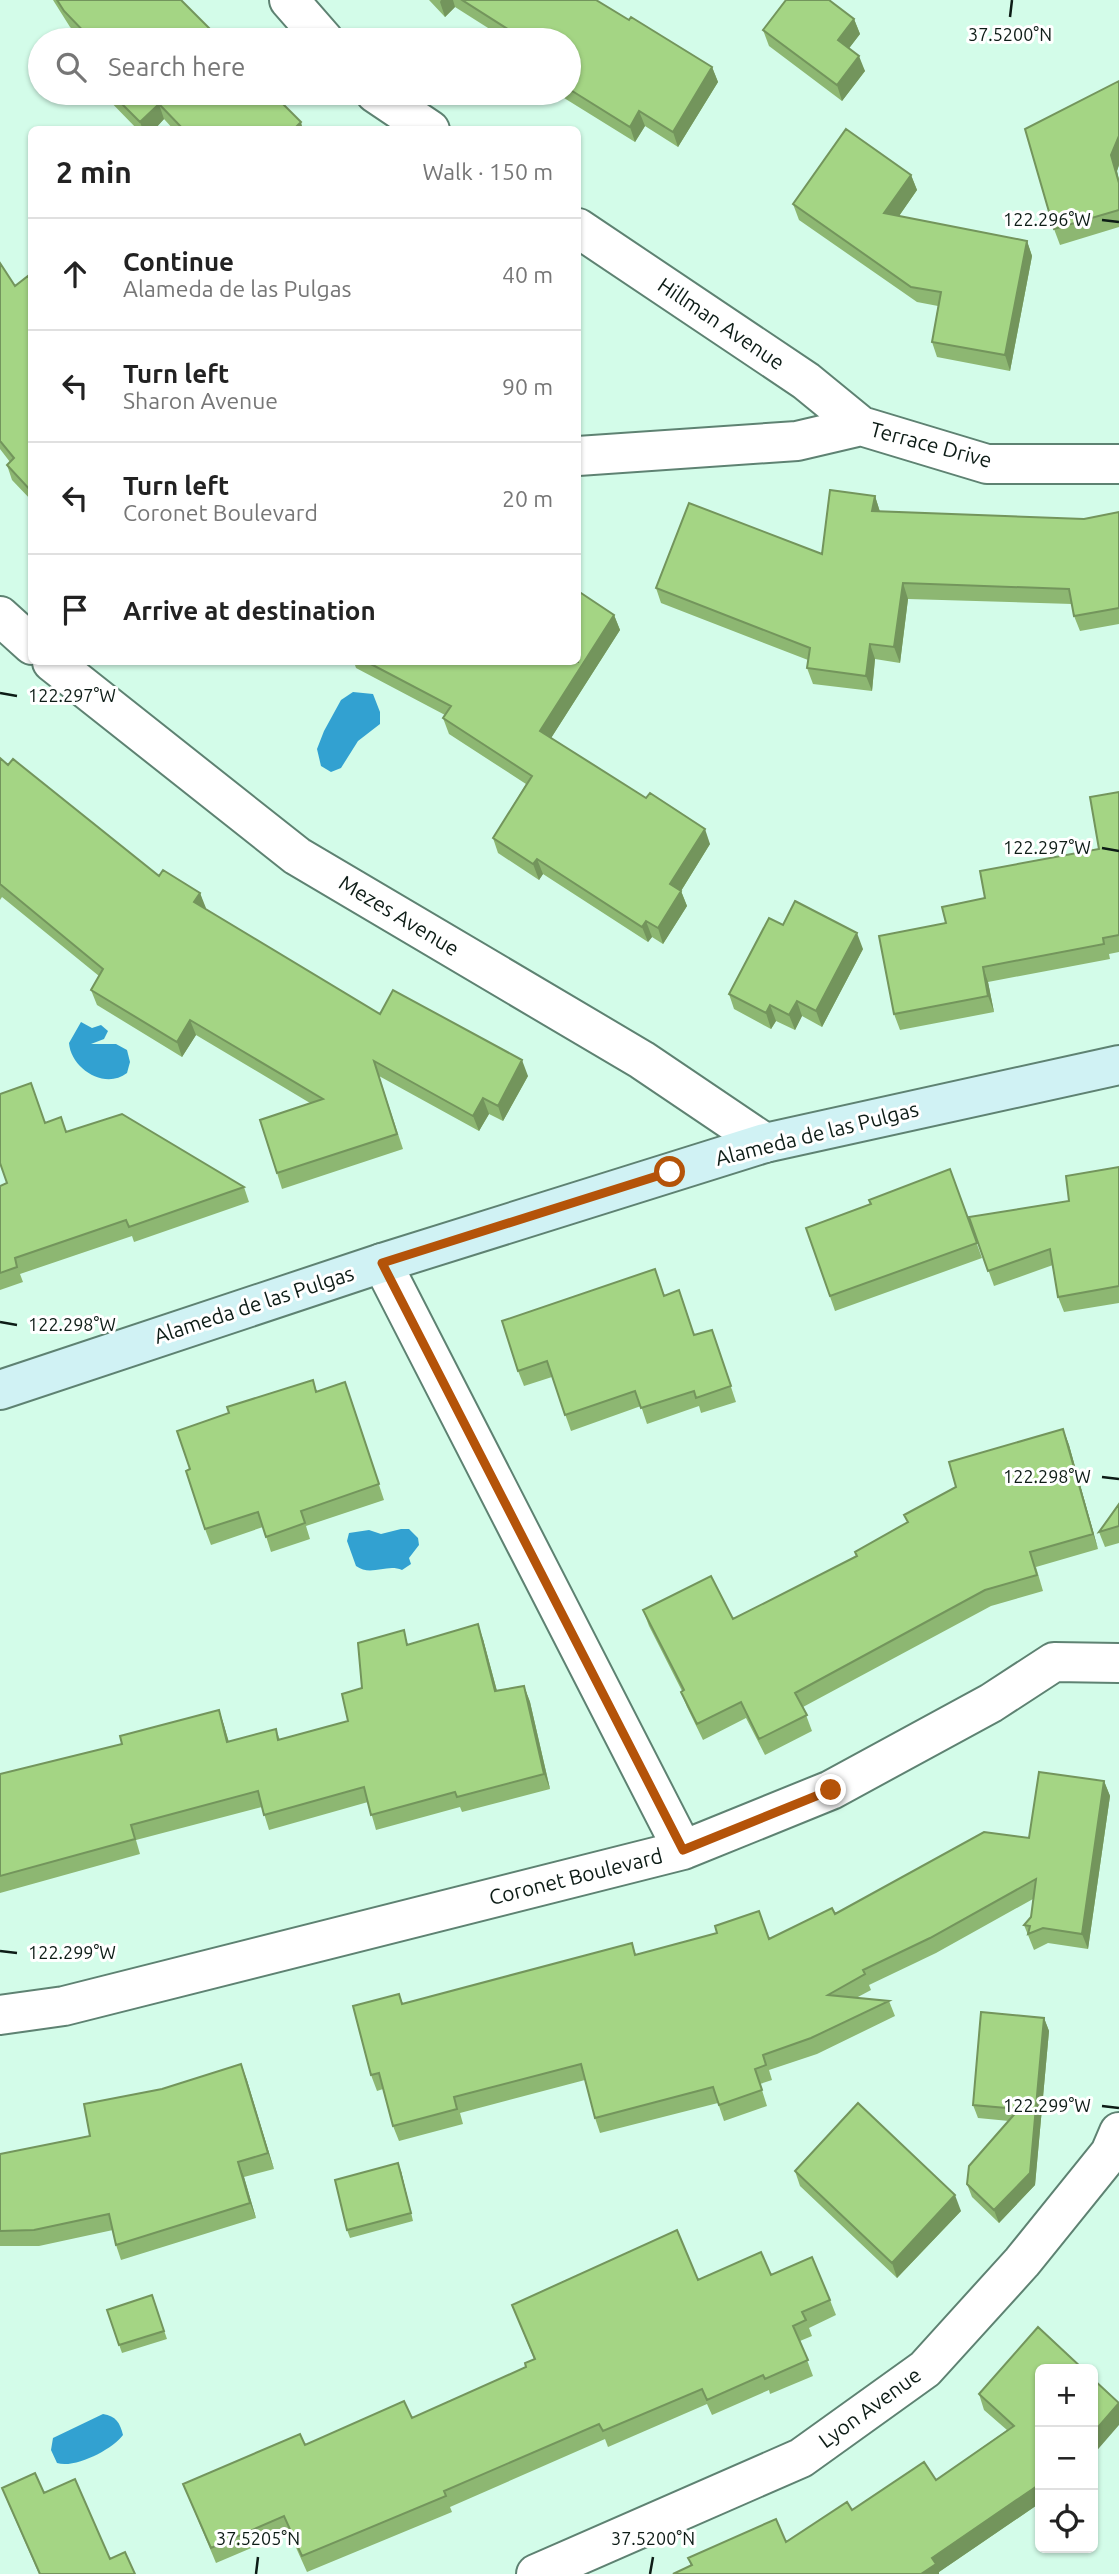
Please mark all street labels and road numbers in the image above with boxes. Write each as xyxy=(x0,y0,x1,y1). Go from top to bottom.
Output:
street label: Hillman Avenue xyxy=(654,272,789,374)
street label: Terrace Drive xyxy=(868,416,995,472)
street label: Mezes Avenue xyxy=(335,870,464,960)
street label: Alameda de las Pulgas xyxy=(713,1096,921,1170)
street label: Alameda de las Pulgas xyxy=(151,1260,357,1348)
street label: Coronet Boulevard xyxy=(487,1843,665,1909)
street label: Lyon Avenue xyxy=(814,2362,925,2452)

